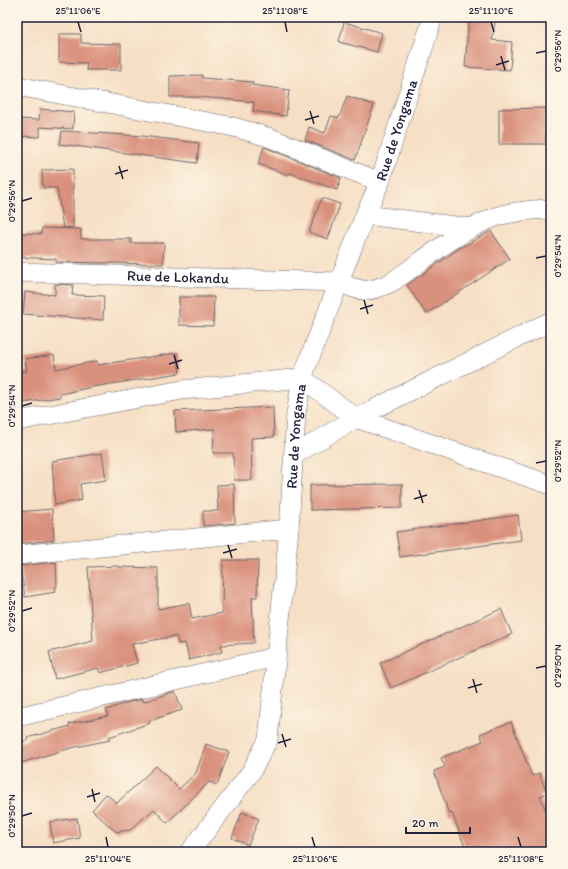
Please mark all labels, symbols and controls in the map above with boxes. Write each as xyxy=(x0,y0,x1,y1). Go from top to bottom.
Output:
text: 25°11'06"E xyxy=(55,4,101,17)
text: 25°11'08"E xyxy=(262,4,308,17)
text: 25°11'10"E xyxy=(469,4,514,17)
text: 0°29'56"N xyxy=(551,30,564,72)
street label: Rue de Yongama xyxy=(372,77,421,183)
text: 0°29'56"N xyxy=(5,180,18,222)
text: 0°29'54"N xyxy=(551,234,564,278)
street label: Rue de Lokandu xyxy=(127,266,230,288)
street label: Rue de Yongama xyxy=(282,382,310,489)
text: 0°29'54"N xyxy=(5,384,18,428)
text: 0°29'52"N xyxy=(551,440,564,482)
text: 0°29'52"N xyxy=(5,590,18,632)
text: 0°29'50"N xyxy=(551,644,564,688)
text: 0°29'50"N xyxy=(5,794,18,838)
scale bar xyxy=(406,809,470,835)
text: 20 m xyxy=(412,816,439,830)
text: 25°11'04"E xyxy=(85,852,131,865)
text: 25°11'06"E xyxy=(292,852,338,865)
text: 25°11'08"E xyxy=(498,852,544,865)

